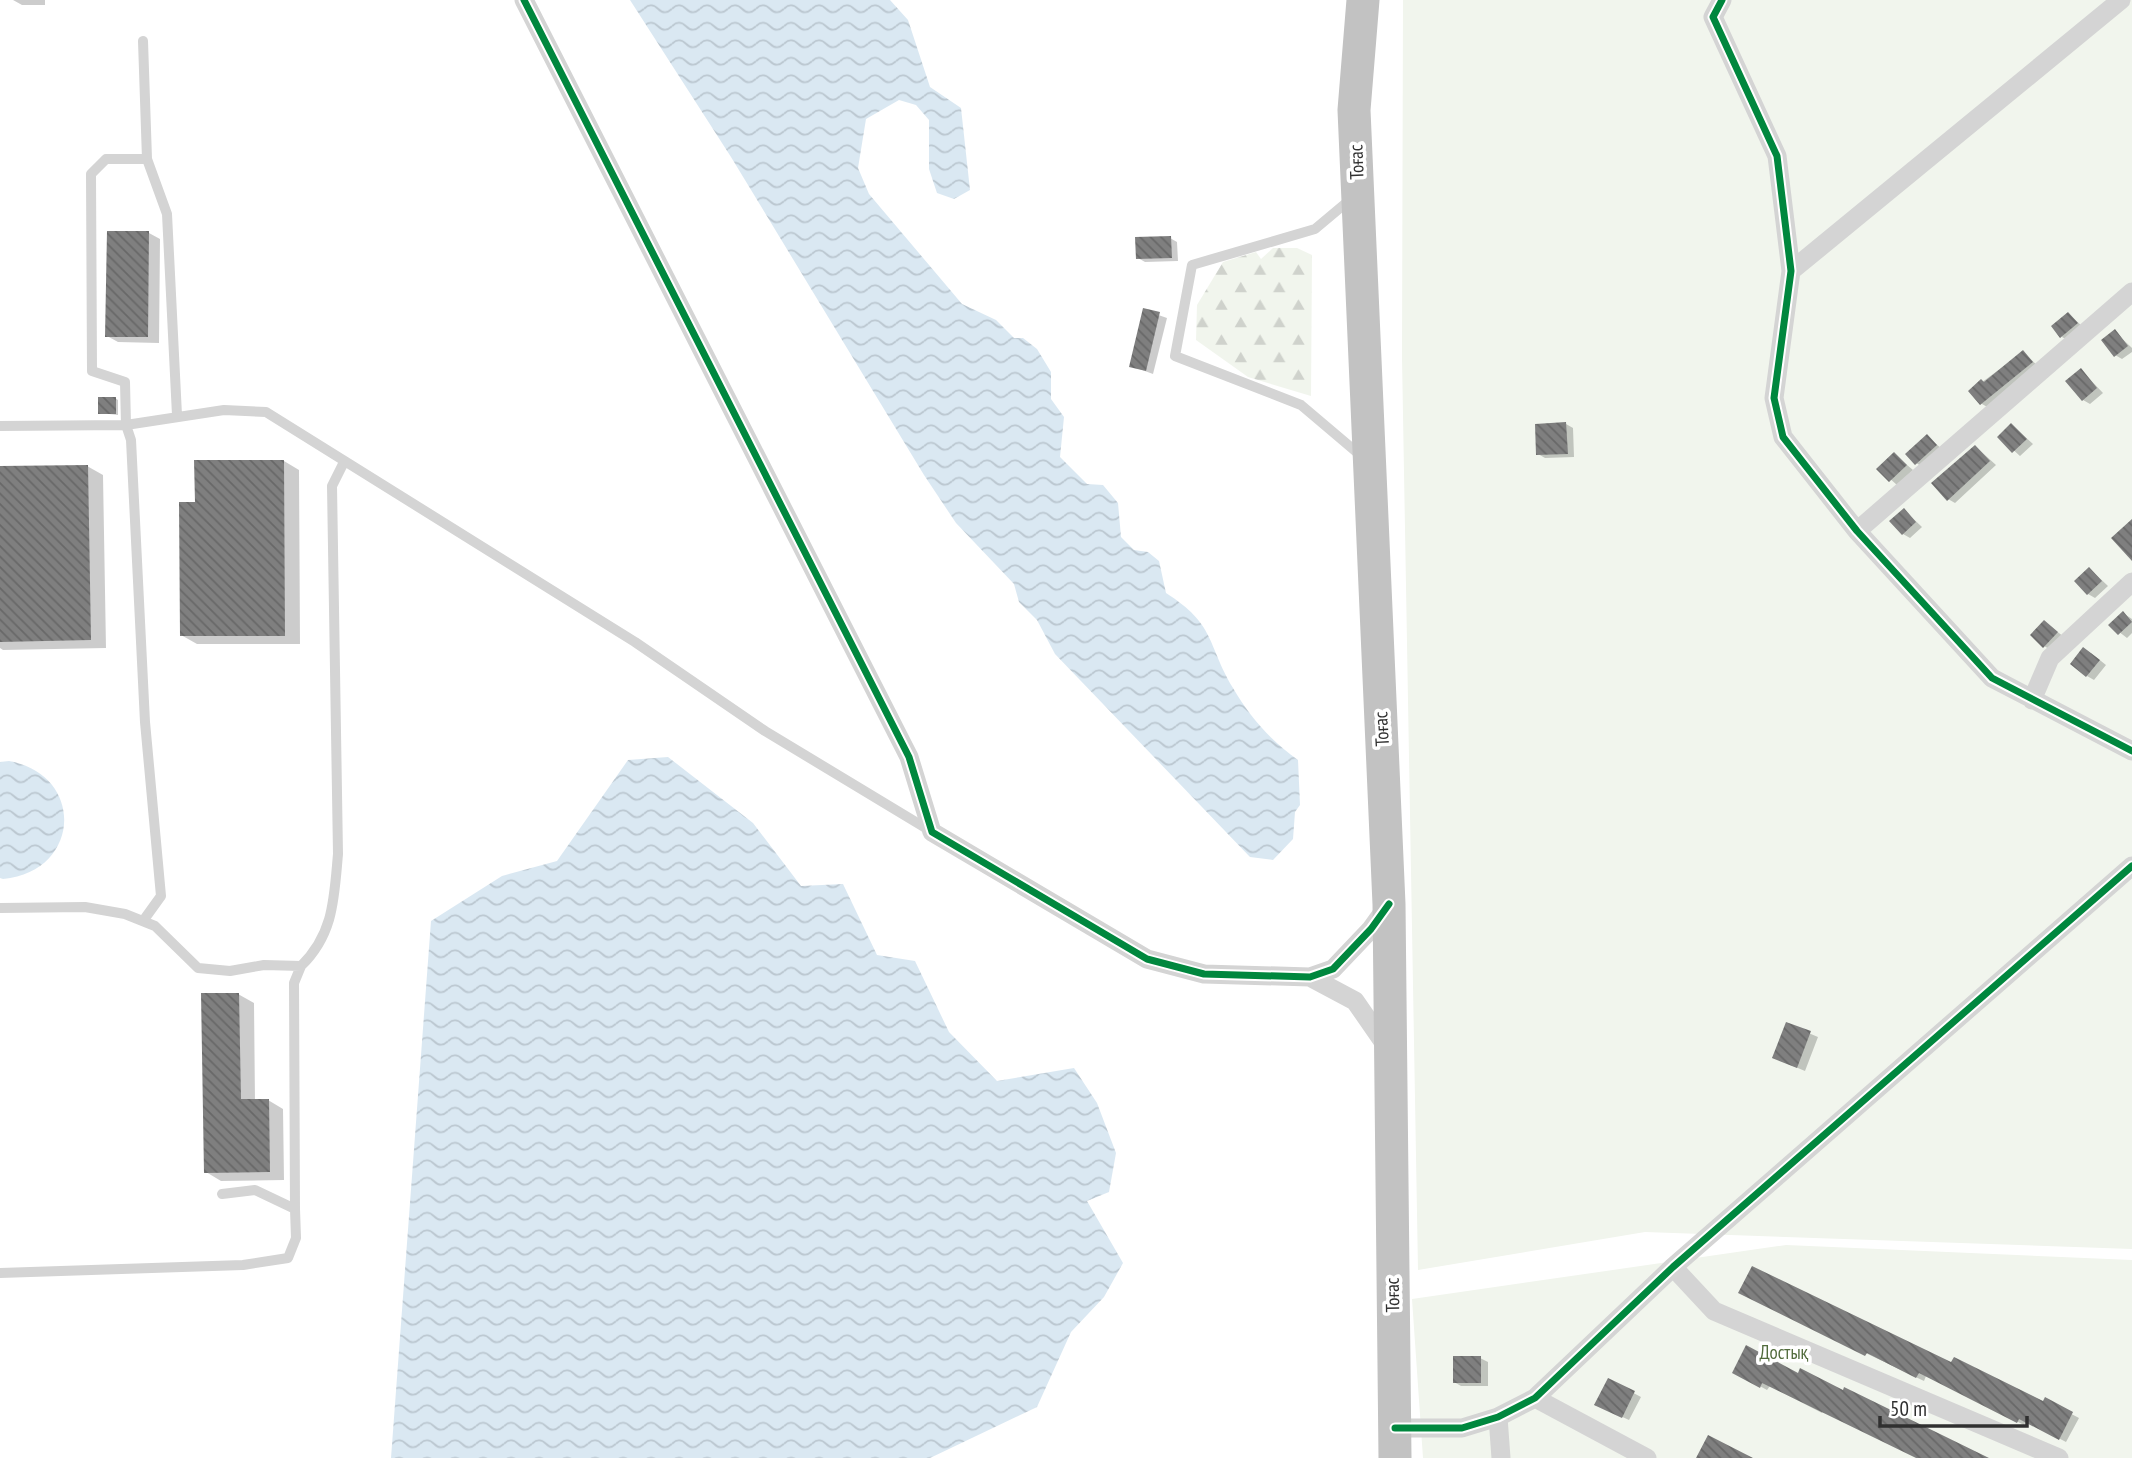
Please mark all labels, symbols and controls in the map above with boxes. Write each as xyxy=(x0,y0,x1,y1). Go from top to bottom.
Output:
street label: Тоғас xyxy=(1343,144,1369,180)
street label: Тоғас xyxy=(1368,711,1394,747)
street label: Тоғас xyxy=(1380,1277,1404,1313)
park label: Достық xyxy=(1760,1340,1809,1364)
scale bar xyxy=(1880,1384,2027,1428)
text: 50 m xyxy=(1890,1395,1927,1422)

